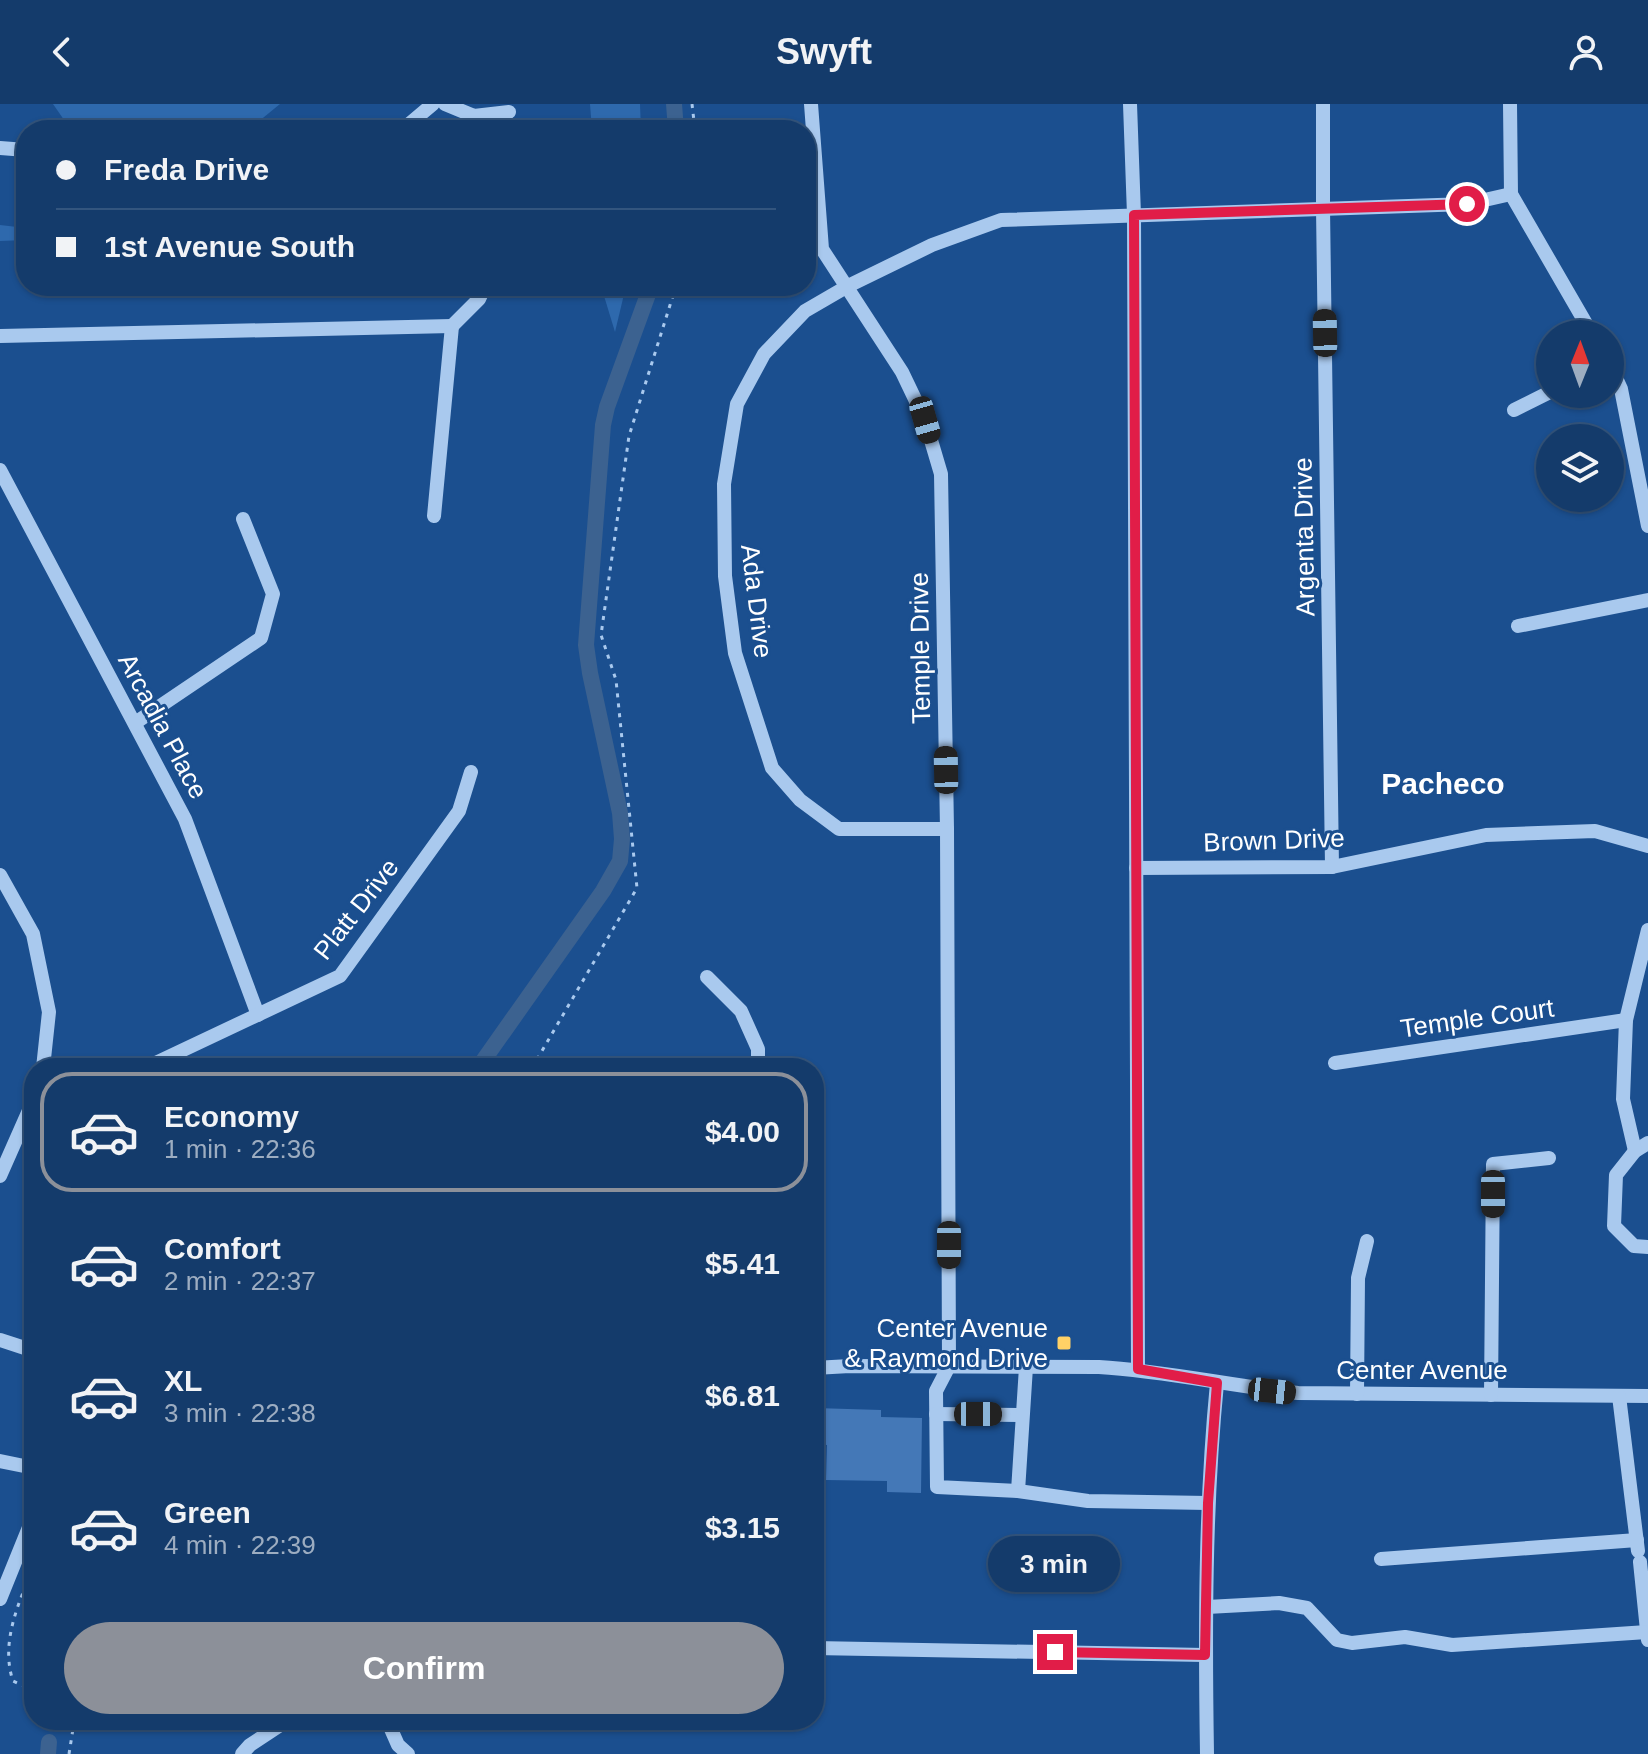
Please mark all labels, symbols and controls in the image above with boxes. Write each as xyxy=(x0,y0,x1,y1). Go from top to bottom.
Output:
icon: back xyxy=(40,30,84,74)
icon: person xyxy=(1564,30,1608,74)
text: Swyft xyxy=(776,31,872,72)
text: Freda Drive xyxy=(104,153,269,186)
route start xyxy=(1449,186,1485,222)
text: 1st Avenue South xyxy=(104,230,355,263)
car xyxy=(1313,309,1337,357)
north arrow xyxy=(1536,320,1624,408)
map controls xyxy=(1536,320,1624,512)
car xyxy=(907,394,943,446)
button: layers xyxy=(1536,424,1624,512)
street label: Argenta Drive xyxy=(1288,457,1320,617)
street label: Ada Drive xyxy=(735,543,779,659)
street label: Temple Drive xyxy=(904,572,936,724)
street label: Arcadia Place xyxy=(112,648,214,804)
car xyxy=(934,746,958,794)
district label: Pacheco xyxy=(1381,767,1505,800)
street label: Brown Drive xyxy=(1203,823,1345,857)
street label: Platt Drive xyxy=(307,853,405,965)
street label: Temple Court xyxy=(1398,992,1556,1044)
icon: car xyxy=(68,1096,140,1168)
text: Economy xyxy=(164,1100,299,1133)
text: $4.00 xyxy=(705,1115,780,1148)
text: 1 min · 22:36 xyxy=(164,1134,316,1164)
car xyxy=(1481,1170,1505,1218)
car xyxy=(937,1221,961,1269)
icon: car xyxy=(68,1228,140,1300)
text: Comfort xyxy=(164,1232,281,1265)
text: $5.41 xyxy=(705,1247,780,1280)
text: 2 min · 22:37 xyxy=(164,1266,316,1296)
place label: Center Avenue & Raymond Drive xyxy=(844,1313,1048,1373)
marker: Center Avenue & Raymond Drive xyxy=(1055,1334,1073,1352)
street label: Center Avenue xyxy=(1336,1355,1508,1385)
icon: car xyxy=(68,1360,140,1432)
text: XL xyxy=(164,1364,202,1397)
car xyxy=(1247,1377,1297,1405)
text: $6.81 xyxy=(705,1379,780,1412)
text: 3 min · 22:38 xyxy=(164,1398,316,1428)
car xyxy=(954,1402,1002,1426)
icon: car xyxy=(68,1492,140,1564)
text: Green xyxy=(164,1496,251,1529)
text: $3.15 xyxy=(705,1511,780,1544)
text: 4 min · 22:39 xyxy=(164,1530,316,1560)
callout: 3 min xyxy=(989,1536,1121,1592)
text: 3 min xyxy=(1020,1549,1088,1579)
button: Confirm xyxy=(64,1622,784,1714)
route end xyxy=(1037,1634,1073,1670)

